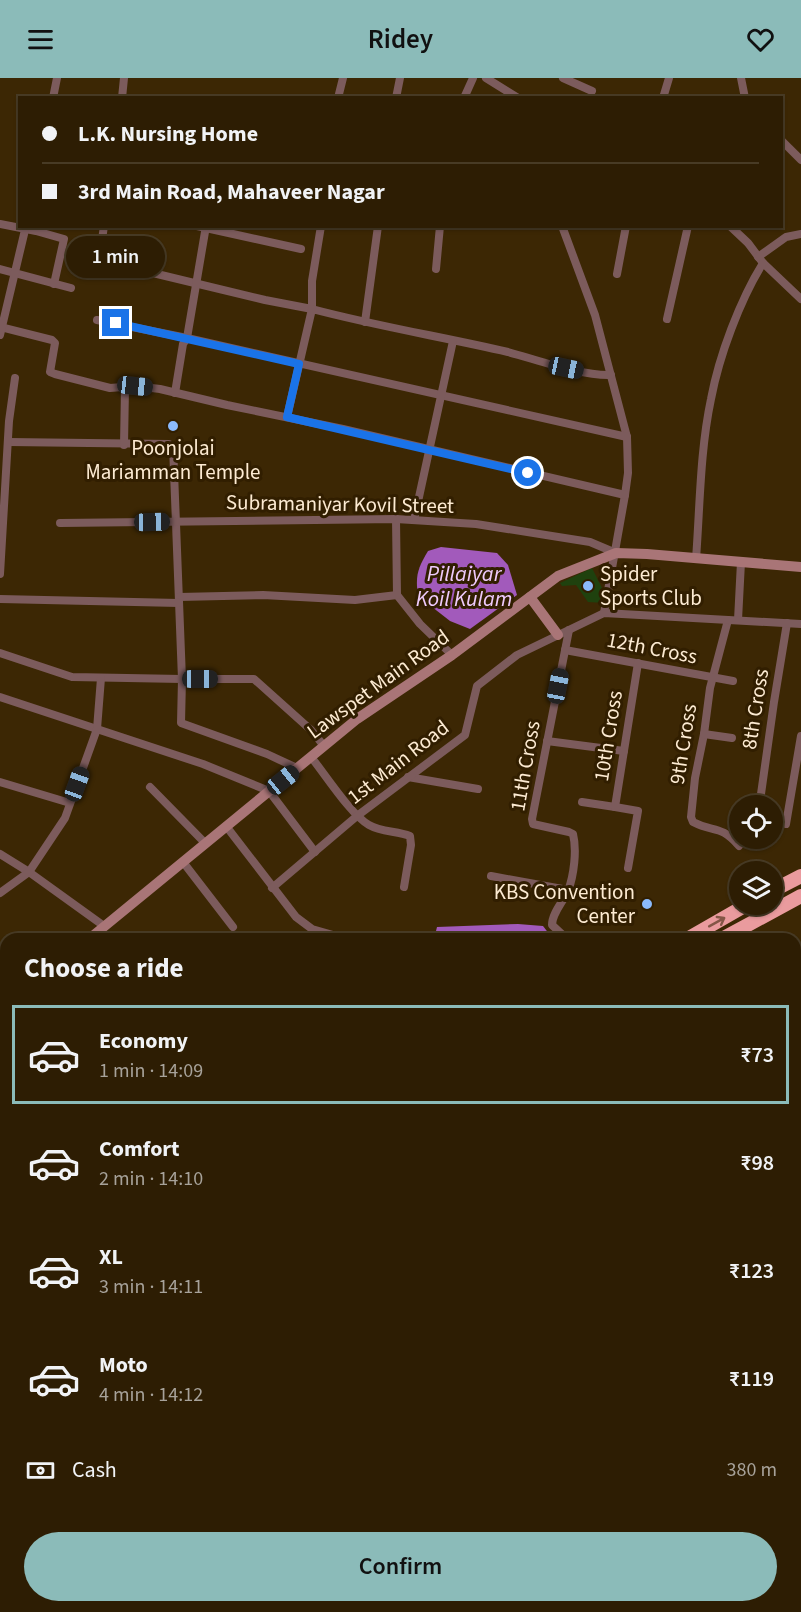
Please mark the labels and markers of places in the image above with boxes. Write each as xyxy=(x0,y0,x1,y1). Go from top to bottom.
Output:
marker: Poonjolai Mariamman Temple xyxy=(166,419,180,433)
place label: Poonjolai Mariamman Temple xyxy=(85,433,261,487)
place label: Spider Sports Club xyxy=(600,559,702,613)
marker: Spider Sports Club xyxy=(581,579,595,593)
place label: KBS Convention Center xyxy=(494,877,636,931)
marker: KBS Convention Center xyxy=(640,897,654,911)

